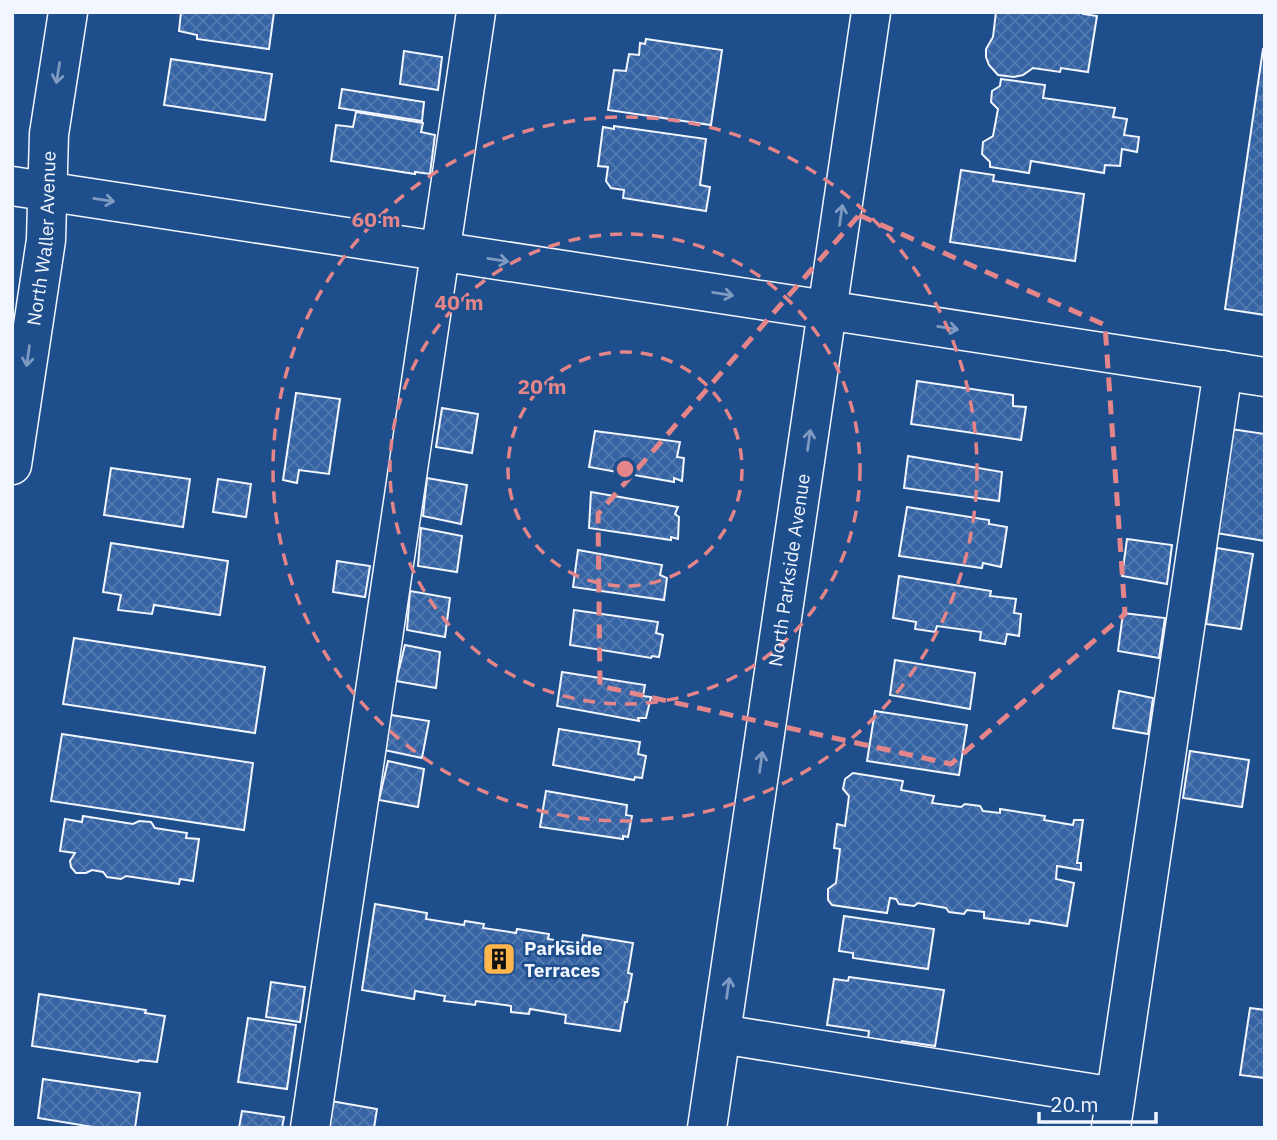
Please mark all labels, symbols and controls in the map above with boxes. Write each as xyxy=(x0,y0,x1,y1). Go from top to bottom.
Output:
one-way arrow xyxy=(52,61,65,84)
street label: North Waller Avenue xyxy=(21,150,61,327)
one-way arrow xyxy=(92,194,115,207)
one-way arrow xyxy=(835,204,848,227)
text: 60 m xyxy=(352,205,400,233)
one-way arrow xyxy=(487,254,509,267)
text: 40 m xyxy=(435,288,483,316)
one-way arrow xyxy=(712,288,734,301)
one-way arrow xyxy=(936,322,959,335)
one-way arrow xyxy=(22,344,35,367)
text: 20 m xyxy=(518,372,566,400)
one-way arrow xyxy=(802,430,815,452)
centre of rings xyxy=(613,457,637,481)
street label: North Parkside Avenue xyxy=(763,472,815,668)
one-way arrow xyxy=(755,752,768,774)
place label: Parkside Terraces xyxy=(524,936,603,982)
building icon: Parkside Terraces xyxy=(480,940,518,978)
one-way arrow xyxy=(722,977,735,999)
scale bar xyxy=(1039,1080,1156,1124)
text: 20 m xyxy=(1050,1090,1099,1118)

